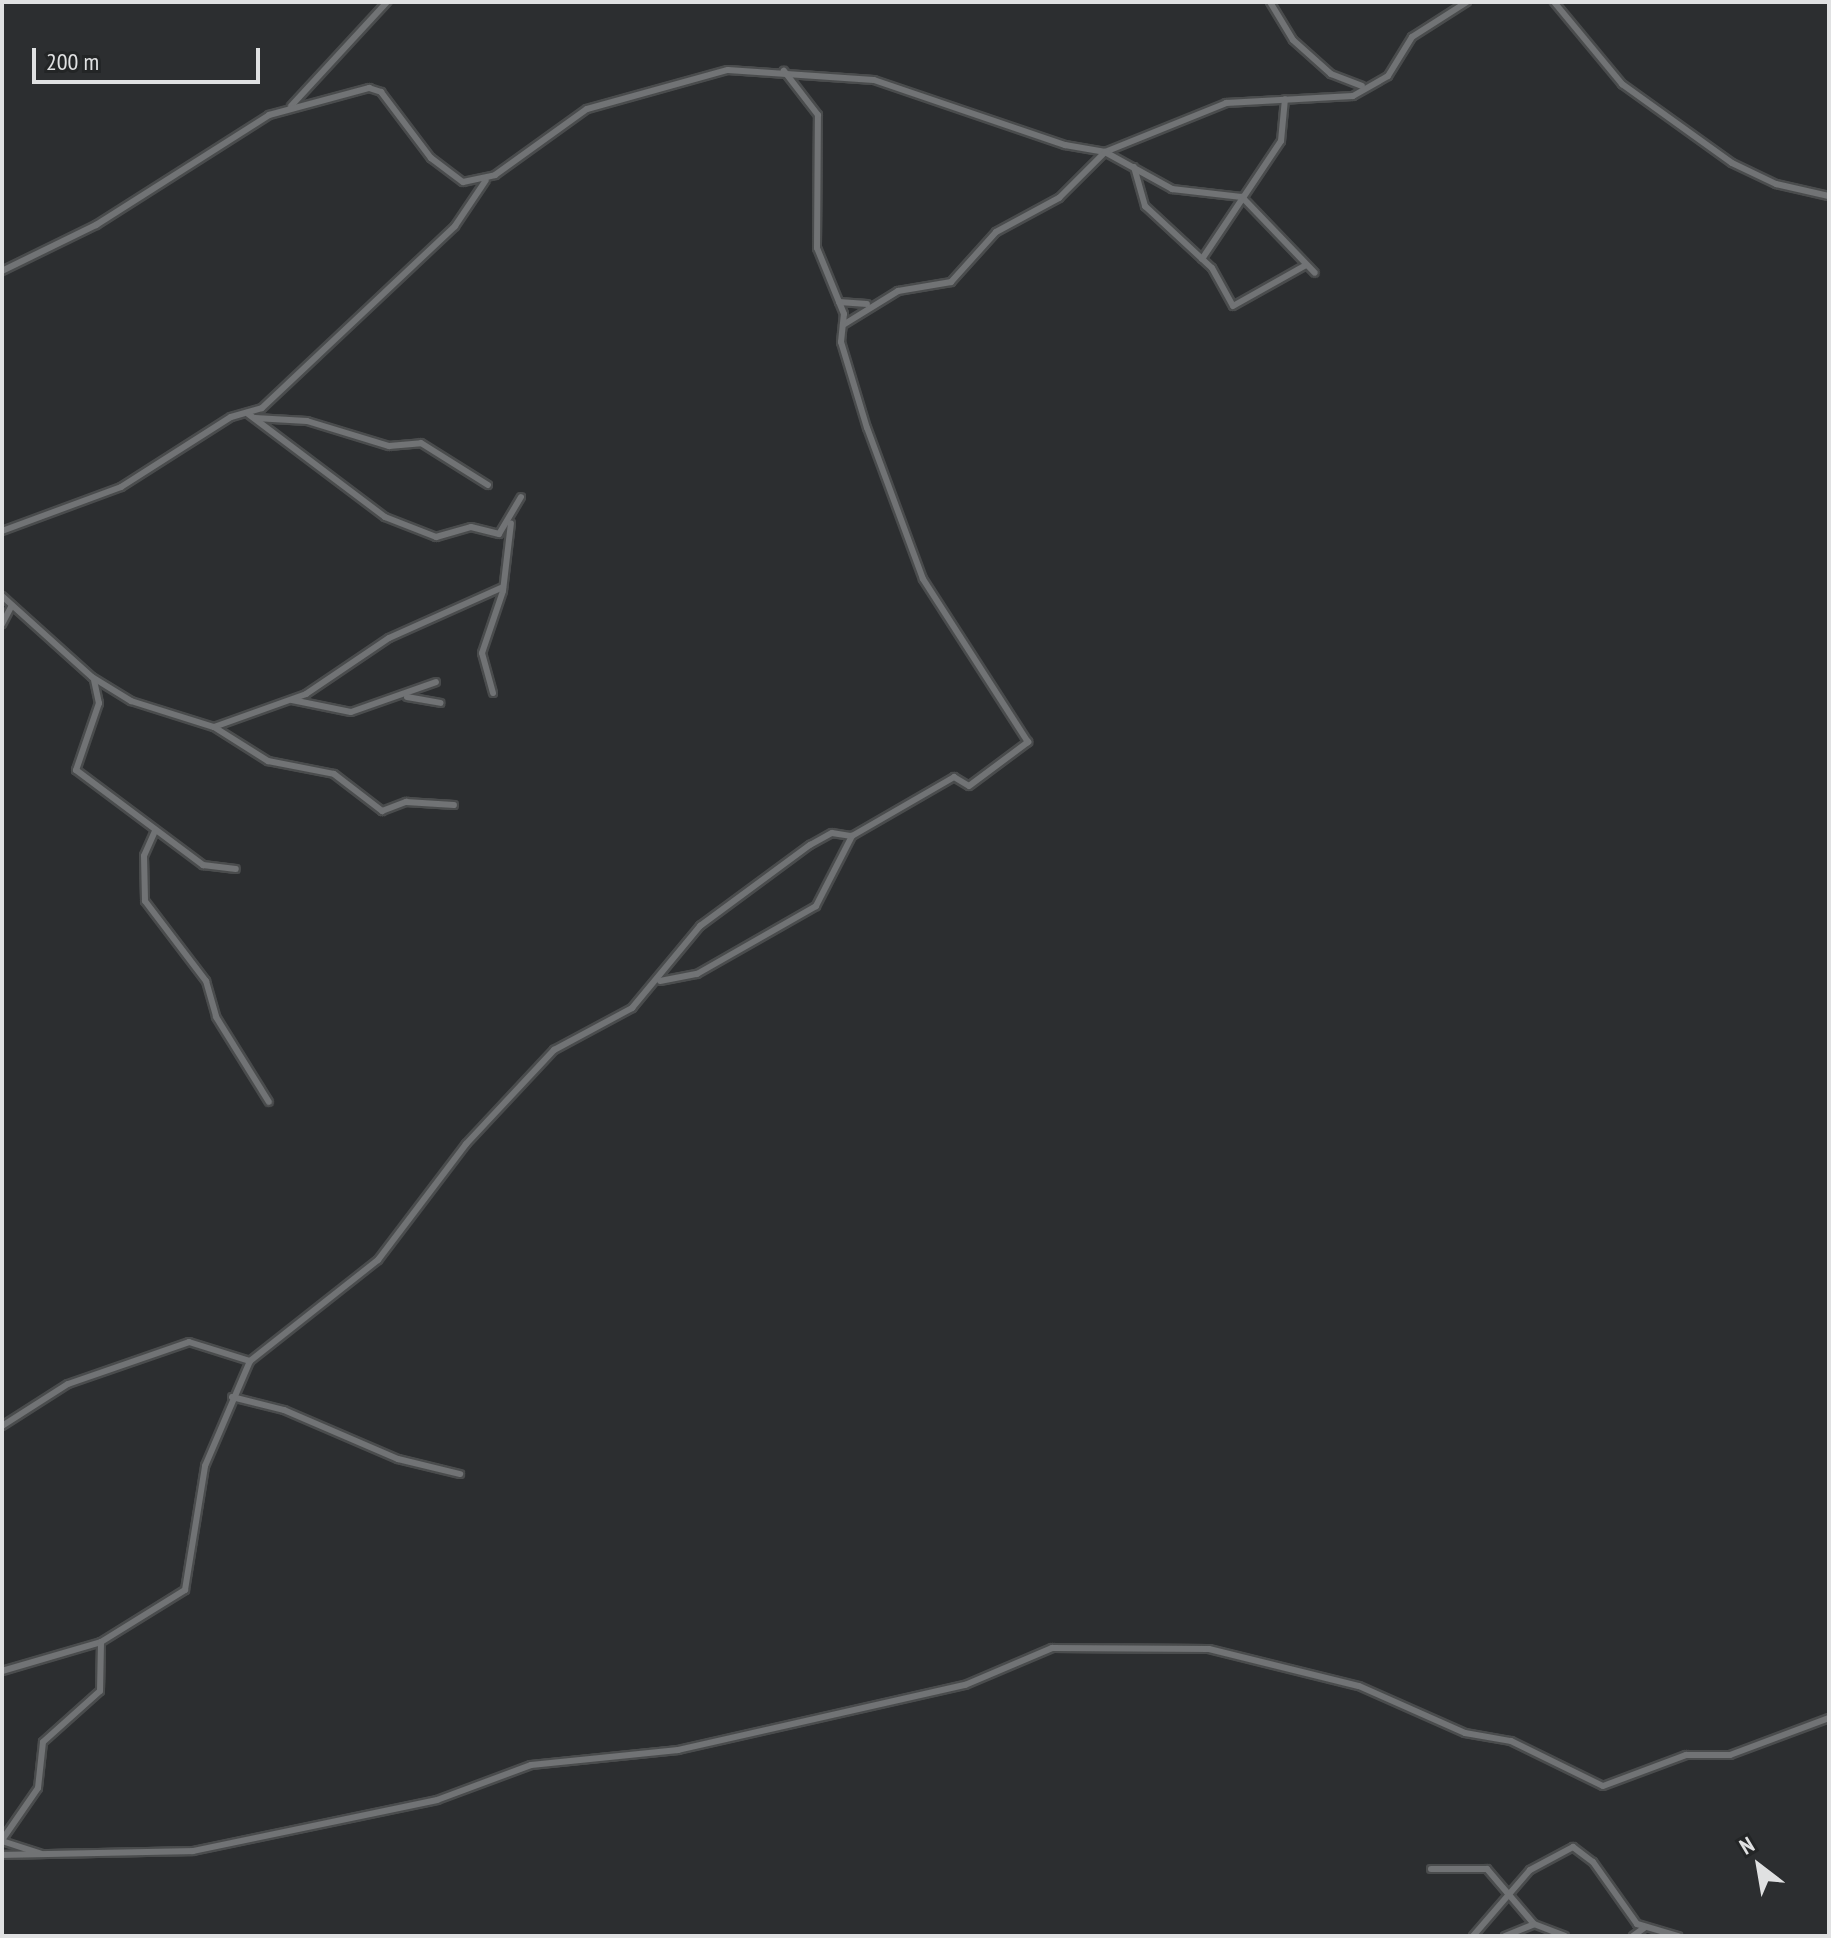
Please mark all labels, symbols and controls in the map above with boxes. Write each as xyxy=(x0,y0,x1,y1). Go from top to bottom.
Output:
scale bar xyxy=(36,32,264,82)
text: 200 m xyxy=(46,46,99,77)
north arrow xyxy=(1719,1826,1799,1906)
text: N xyxy=(1734,1830,1759,1860)

